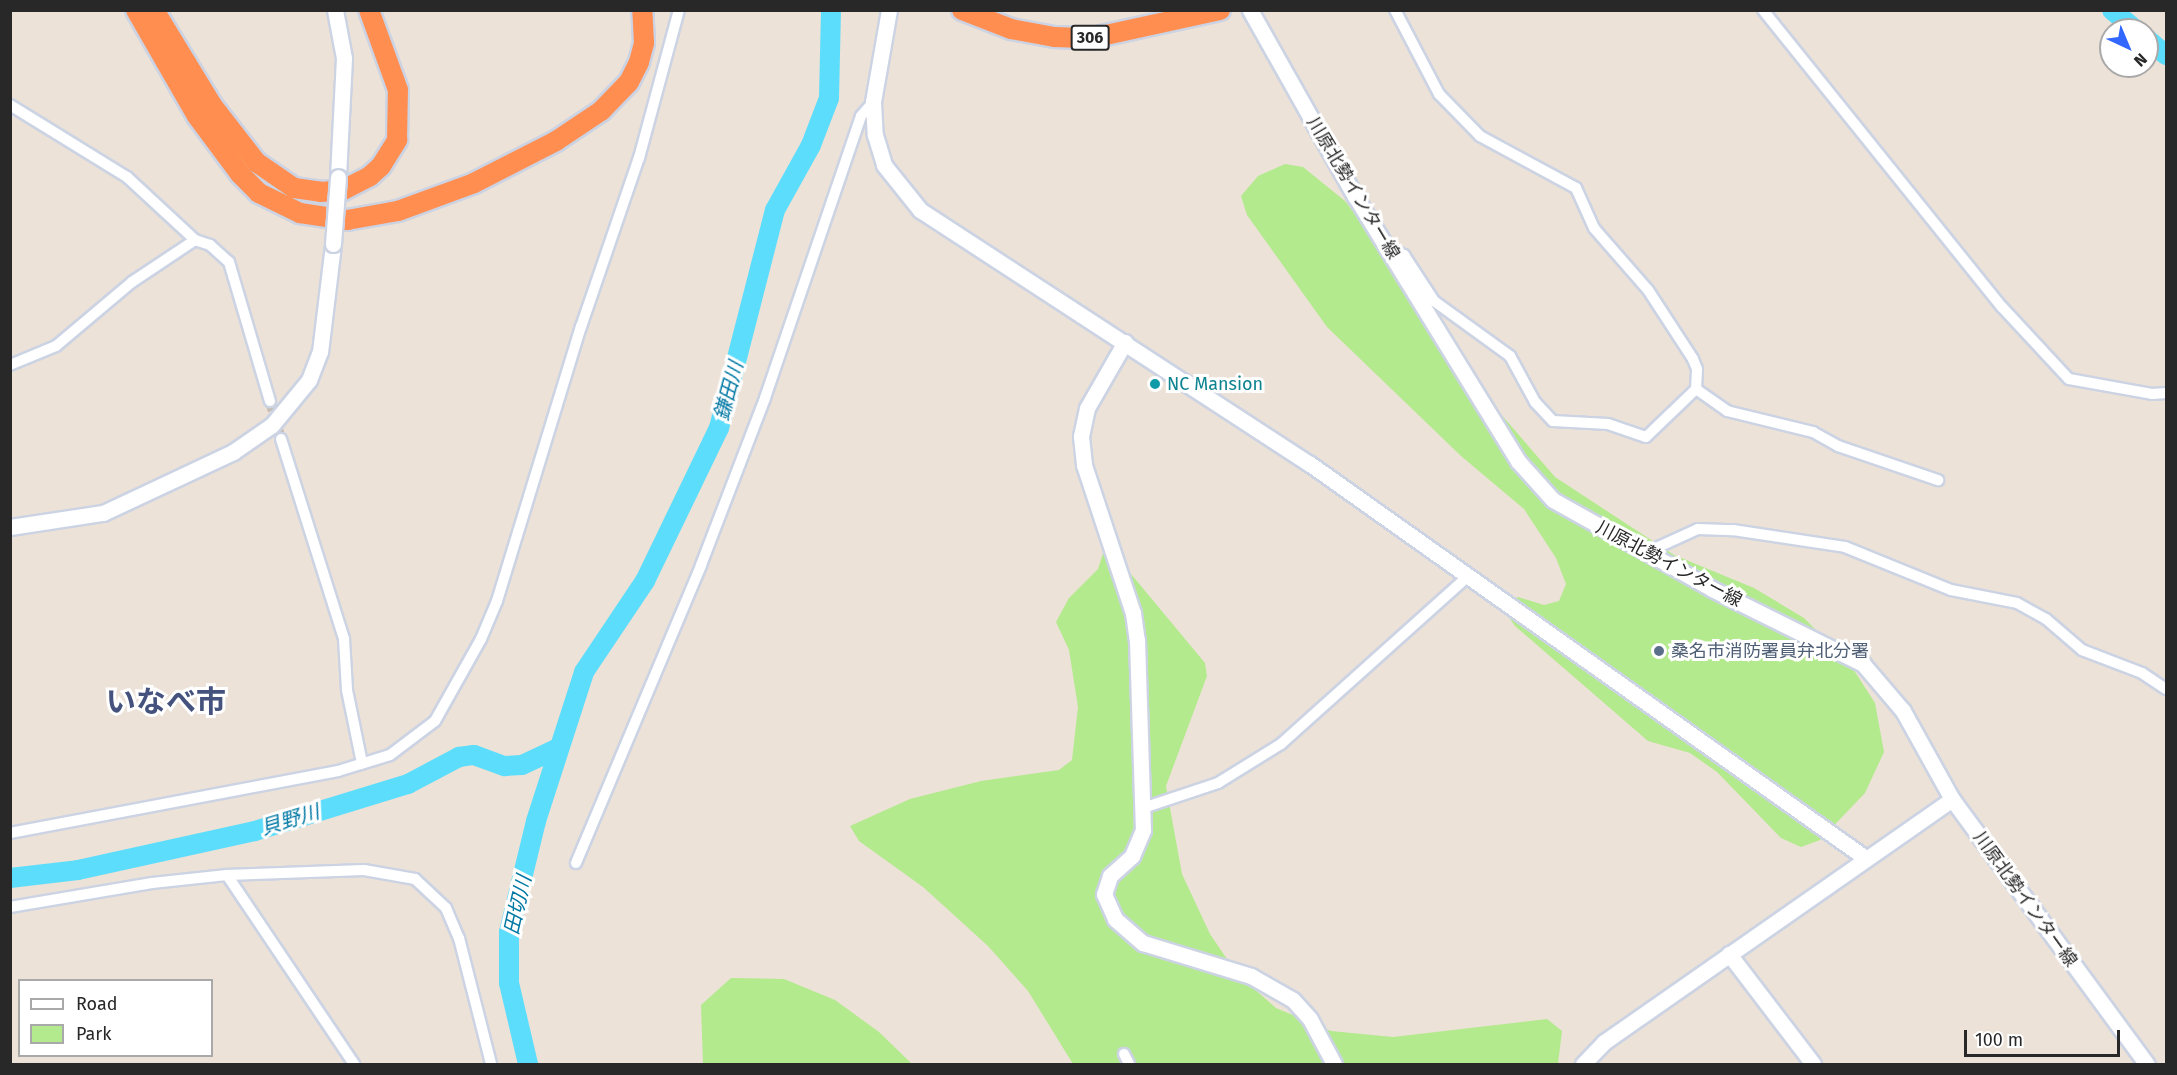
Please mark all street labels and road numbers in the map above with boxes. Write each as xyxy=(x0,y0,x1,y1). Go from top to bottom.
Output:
road number: 306 xyxy=(1070,25,1110,51)
street label: 川原北勢インター線 xyxy=(1302,113,1404,263)
street label: 川原北勢インター線 xyxy=(1592,516,1746,612)
street label: 川原北勢インター線 xyxy=(1969,827,2081,971)

